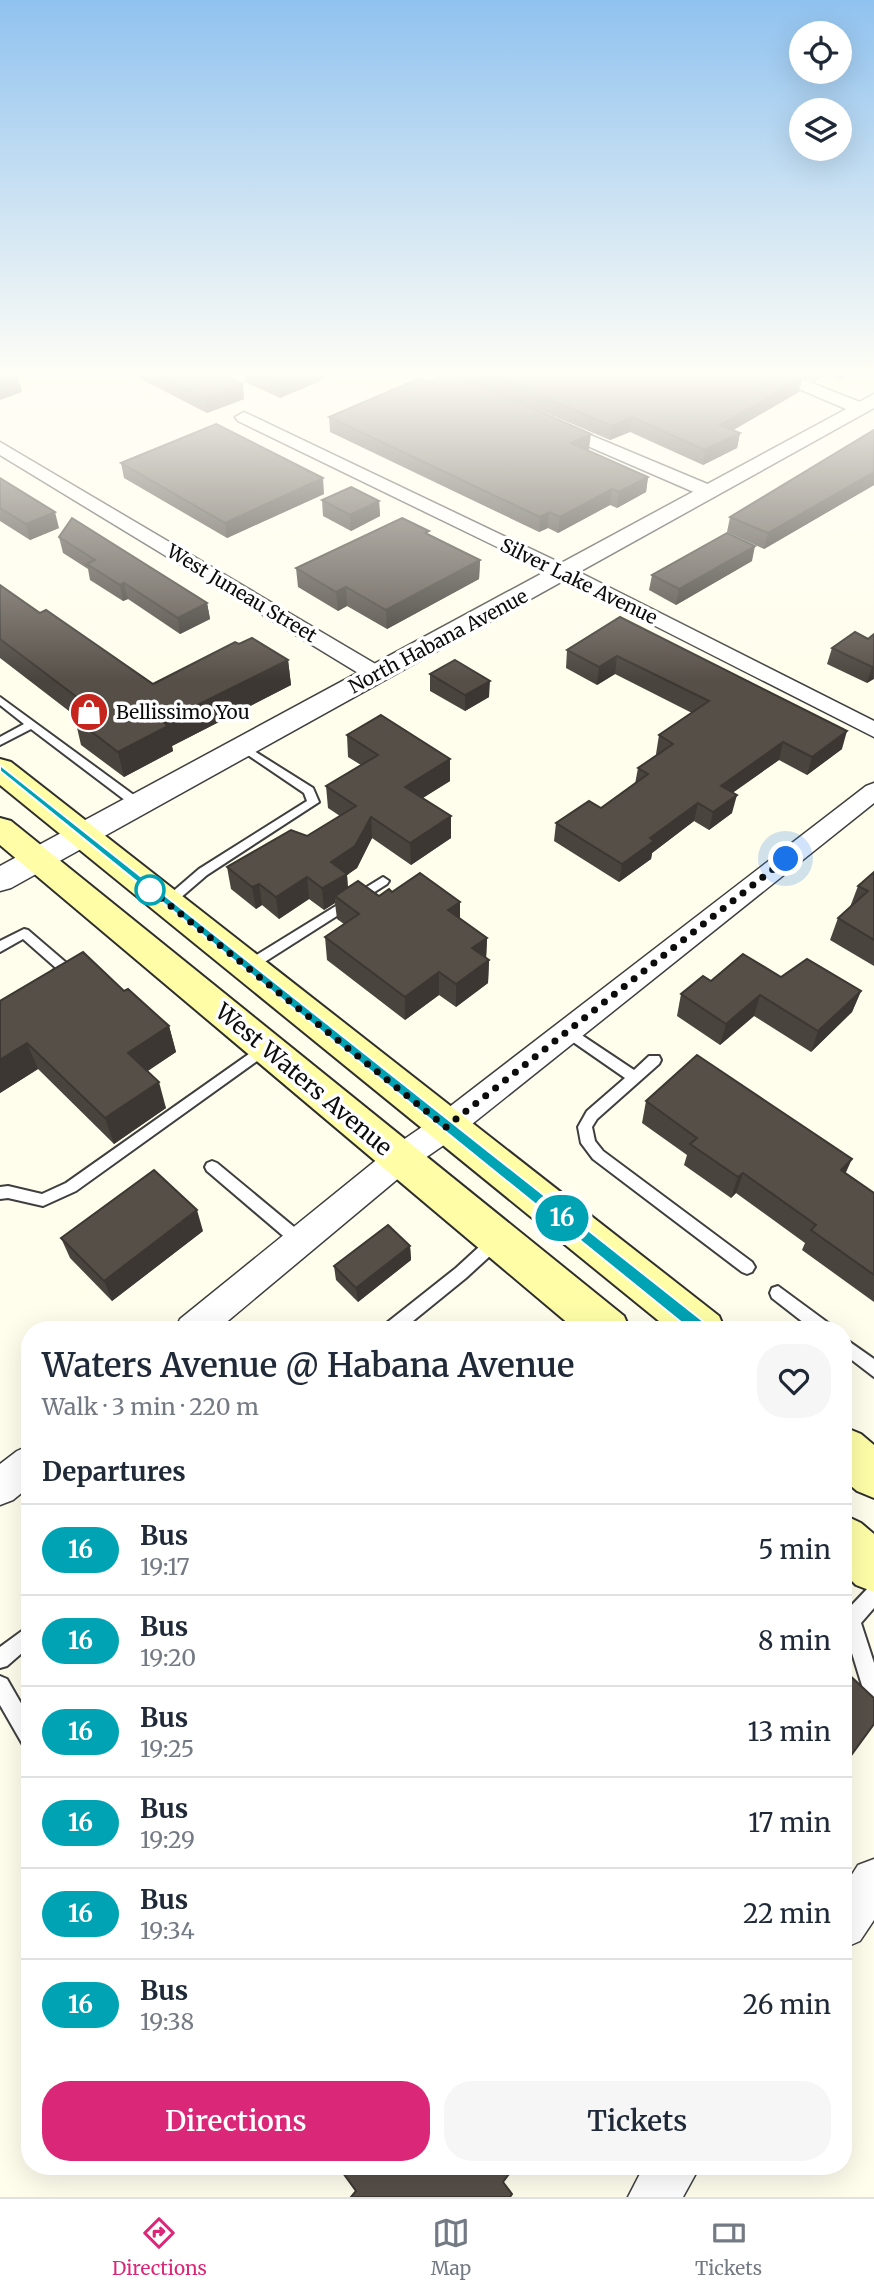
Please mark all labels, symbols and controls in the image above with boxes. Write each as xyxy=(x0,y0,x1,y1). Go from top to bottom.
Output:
map controls xyxy=(789,21,852,161)
button: locate xyxy=(789,21,852,84)
button: layers xyxy=(789,98,852,161)
street label: Silver Lake Avenue xyxy=(497,533,661,629)
street label: West Juneau Street xyxy=(162,538,322,648)
street label: North Habana Avenue xyxy=(344,584,532,698)
shop icon: Bellissimo You xyxy=(68,691,110,733)
place label: Bellissimo You xyxy=(116,700,250,724)
your location xyxy=(768,841,803,876)
unlabelled marker xyxy=(135,875,165,905)
street label: West Waters Avenue xyxy=(209,996,398,1161)
line badge: 16 xyxy=(530,1195,594,1241)
text: 16 xyxy=(550,1202,574,1233)
button: heart xyxy=(757,1344,831,1418)
text: Waters Avenue @ Habana Avenue xyxy=(42,1345,574,1386)
text: Walk · 3 min · 220 m xyxy=(42,1392,259,1421)
text: Departures xyxy=(42,1455,186,1488)
text: Bus xyxy=(140,1519,188,1552)
text: 5 min xyxy=(758,1533,831,1566)
text: 16 xyxy=(68,1534,93,1565)
text: 19:17 xyxy=(140,1552,190,1581)
text: Bus xyxy=(140,1610,188,1643)
text: 8 min xyxy=(758,1624,831,1657)
text: 16 xyxy=(68,1625,93,1656)
text: 19:20 xyxy=(140,1643,196,1672)
text: Bus xyxy=(140,1701,188,1734)
text: 13 min xyxy=(747,1715,831,1748)
text: 16 xyxy=(68,1716,93,1747)
text: 19:25 xyxy=(140,1734,194,1763)
text: Bus xyxy=(140,1792,188,1825)
text: 17 min xyxy=(748,1806,831,1839)
text: 16 xyxy=(68,1807,93,1838)
text: 19:29 xyxy=(140,1825,195,1854)
text: Bus xyxy=(140,1883,188,1916)
text: 22 min xyxy=(743,1897,831,1930)
text: 16 xyxy=(68,1898,93,1929)
text: 19:34 xyxy=(140,1916,195,1945)
text: Bus xyxy=(140,1974,188,2007)
text: 26 min xyxy=(743,1988,831,2021)
text: 16 xyxy=(68,1989,93,2020)
text: 19:38 xyxy=(140,2007,194,2036)
button: Directions xyxy=(42,2081,430,2161)
button: Tickets xyxy=(444,2081,831,2161)
tab: Directions xyxy=(112,2214,207,2280)
tab: Map xyxy=(431,2214,471,2280)
tab: Tickets xyxy=(695,2214,762,2280)

